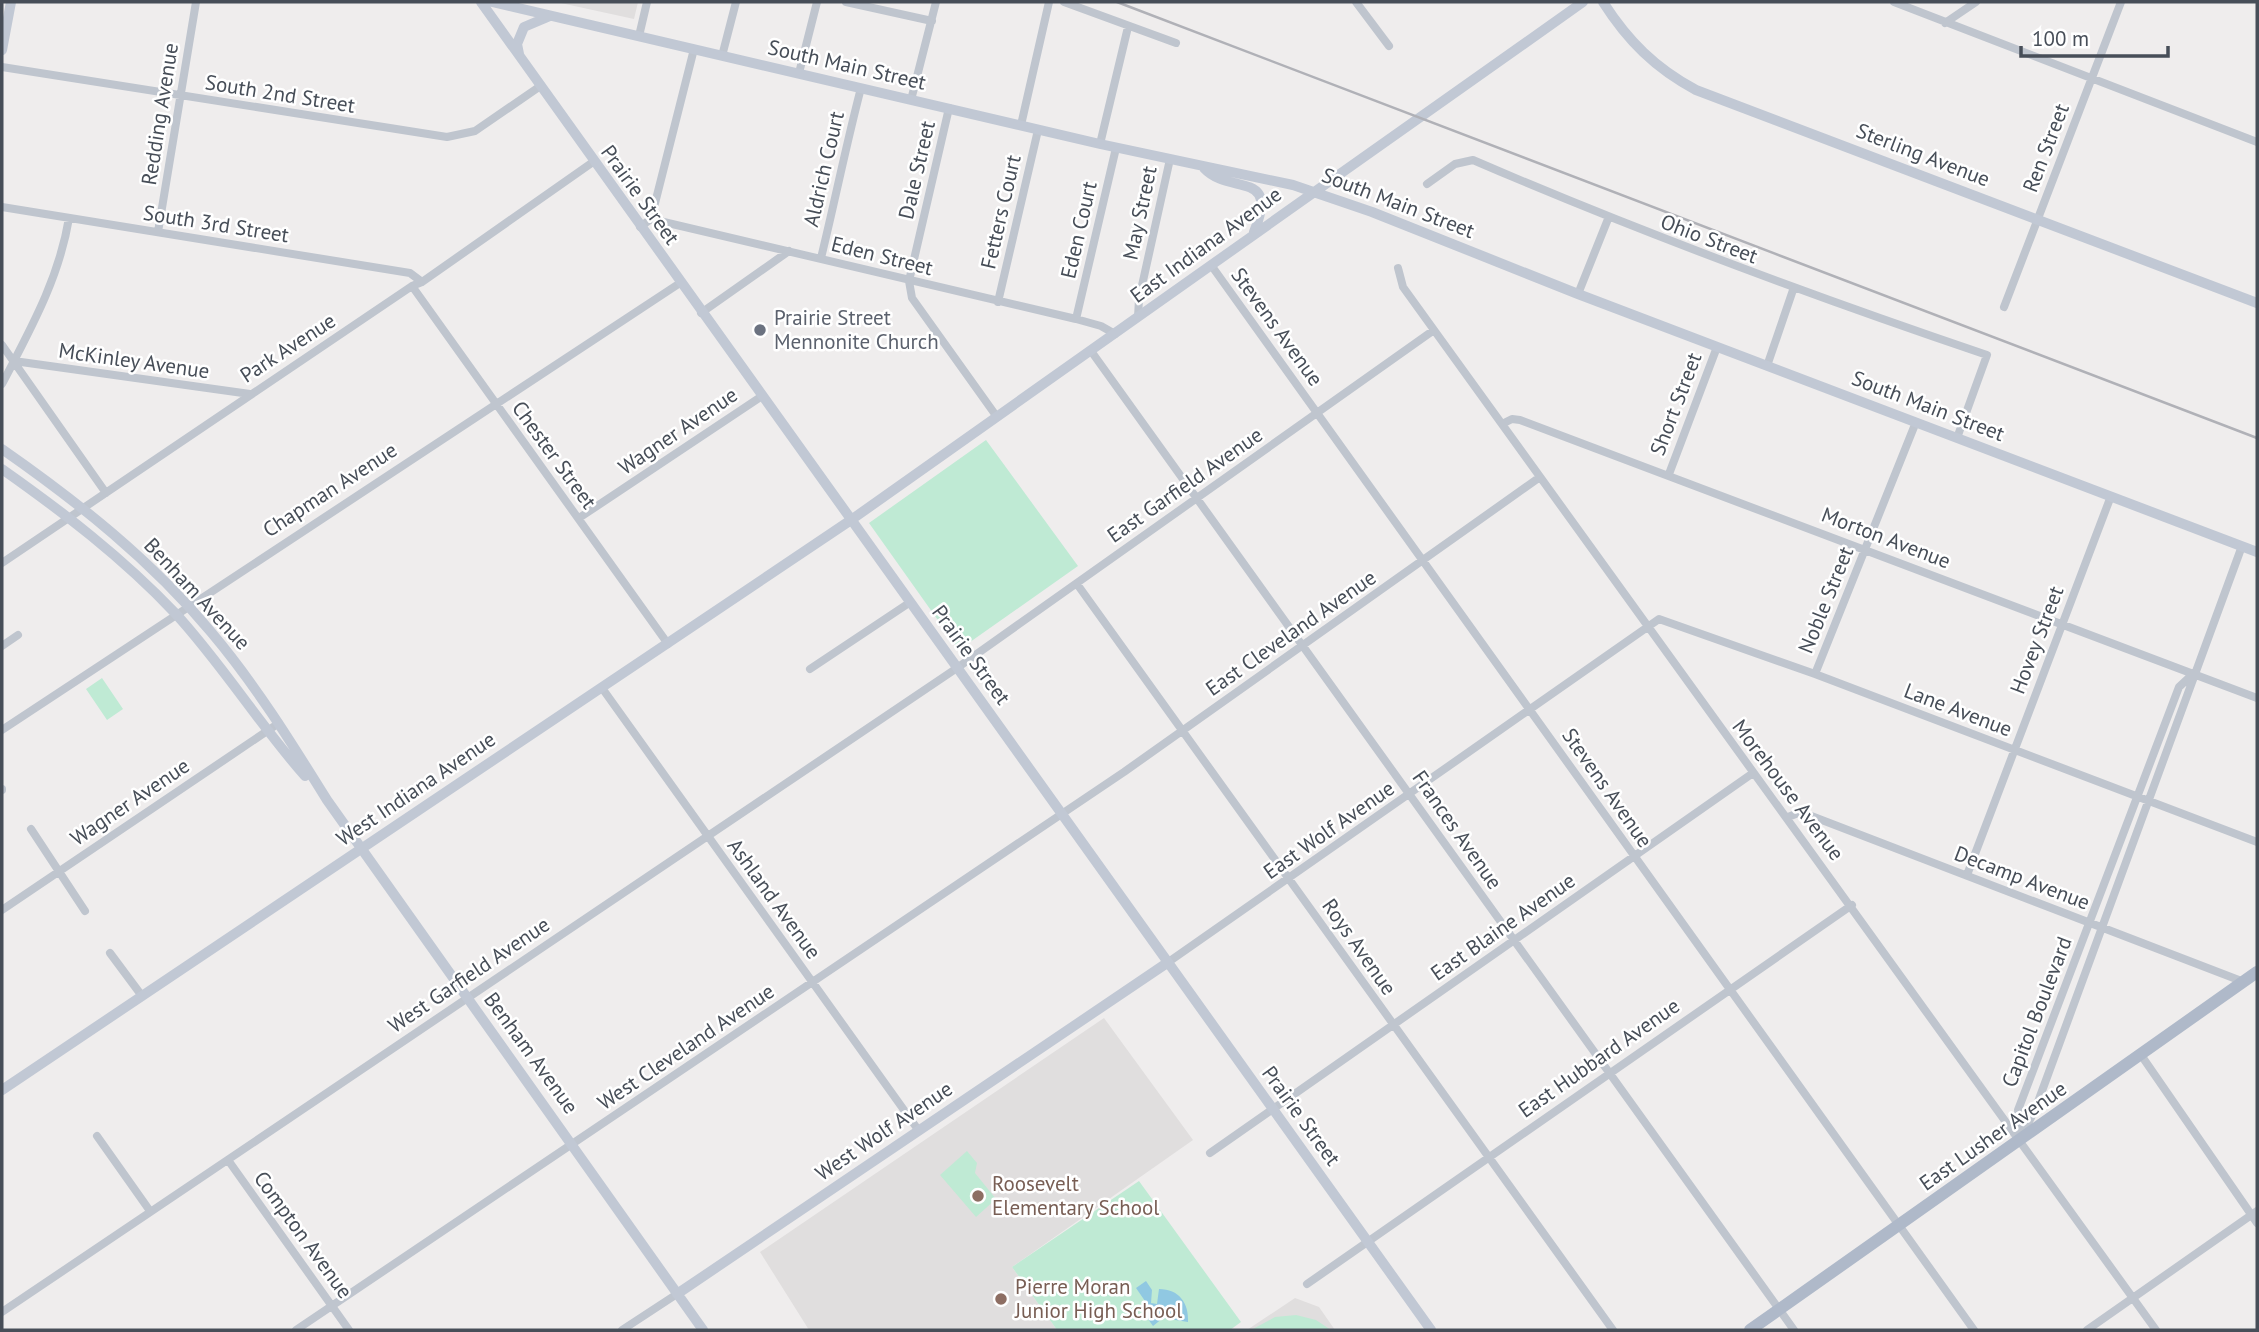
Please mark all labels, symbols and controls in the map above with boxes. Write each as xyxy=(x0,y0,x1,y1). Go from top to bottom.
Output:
scale bar xyxy=(2021,14,2168,58)
text: 100 m xyxy=(2032,25,2089,52)
street label: South Main Street xyxy=(765,33,929,96)
street label: Redding Avenue xyxy=(135,41,184,187)
street label: South 2nd Street xyxy=(203,68,357,119)
street label: Ren Street xyxy=(2016,100,2075,196)
street label: Aldrich Court xyxy=(797,108,850,229)
street label: Sterling Avenue xyxy=(1853,117,1994,192)
street label: Dale Street xyxy=(892,118,941,222)
street label: Prairie Street xyxy=(595,139,686,250)
street label: Fetters Court xyxy=(974,152,1027,272)
street label: South Main Street xyxy=(1318,161,1478,244)
street label: May Street xyxy=(1116,163,1163,262)
street label: Eden Court xyxy=(1054,179,1103,281)
street label: East Indiana Avenue xyxy=(1125,181,1287,309)
street label: South 3rd Street xyxy=(141,199,291,248)
street label: Ohio Street xyxy=(1657,208,1762,269)
street label: Eden Street xyxy=(828,230,936,281)
street label: Stevens Avenue xyxy=(1225,262,1329,391)
place label: Prairie Street Mennonite Church xyxy=(774,304,939,355)
street label: Park Avenue xyxy=(235,307,341,388)
marker: Prairie Street Mennonite Church xyxy=(752,322,768,338)
street label: McKinley Avenue xyxy=(57,337,211,384)
street label: Short Street xyxy=(1644,349,1707,459)
street label: South Main Street xyxy=(1848,364,2008,447)
street label: Wagner Avenue xyxy=(613,381,742,480)
street label: Chester Street xyxy=(506,395,603,514)
street label: East Garfield Avenue xyxy=(1102,421,1268,548)
street label: Chapman Avenue xyxy=(257,436,402,543)
street label: Morton Avenue xyxy=(1818,501,1954,574)
street label: Benham Avenue xyxy=(138,532,256,655)
street label: Noble Street xyxy=(1792,542,1859,657)
street label: East Cleveland Avenue xyxy=(1200,564,1381,702)
street label: Hovey Street xyxy=(2004,582,2069,698)
street label: Prairie Street xyxy=(926,599,1017,710)
street label: Lane Avenue xyxy=(1900,677,2016,742)
street label: Morehouse Avenue xyxy=(1727,714,1850,866)
street label: Stevens Avenue xyxy=(1556,723,1659,853)
street label: West Indiana Avenue xyxy=(331,725,500,852)
street label: Wagner Avenue xyxy=(65,752,194,851)
street label: Frances Avenue xyxy=(1407,765,1508,894)
street label: East Wolf Avenue xyxy=(1258,774,1400,885)
street label: Ashland Avenue xyxy=(722,833,827,964)
street label: Decamp Avenue xyxy=(1951,839,2094,916)
street label: East Blaine Avenue xyxy=(1425,867,1580,987)
street label: Roys Avenue xyxy=(1316,893,1402,1000)
street label: West Garfield Avenue xyxy=(383,911,555,1039)
street label: Capitol Boulevard xyxy=(1995,933,2078,1091)
street label: West Cleveland Avenue xyxy=(592,977,779,1116)
street label: Benham Avenue xyxy=(478,987,585,1119)
street label: East Hubbard Avenue xyxy=(1513,992,1685,1123)
street label: Prairie Street xyxy=(1256,1060,1347,1171)
street label: West Wolf Avenue xyxy=(810,1075,957,1186)
street label: East Lusher Avenue xyxy=(1914,1075,2072,1196)
street label: Compton Avenue xyxy=(248,1166,359,1304)
place label: Roosevelt Elementary School xyxy=(992,1170,1159,1221)
marker: Roosevelt Elementary School xyxy=(970,1188,986,1204)
place label: Pierre Moran Junior High School xyxy=(1014,1273,1182,1324)
marker: Pierre Moran Junior High School xyxy=(993,1291,1009,1307)

